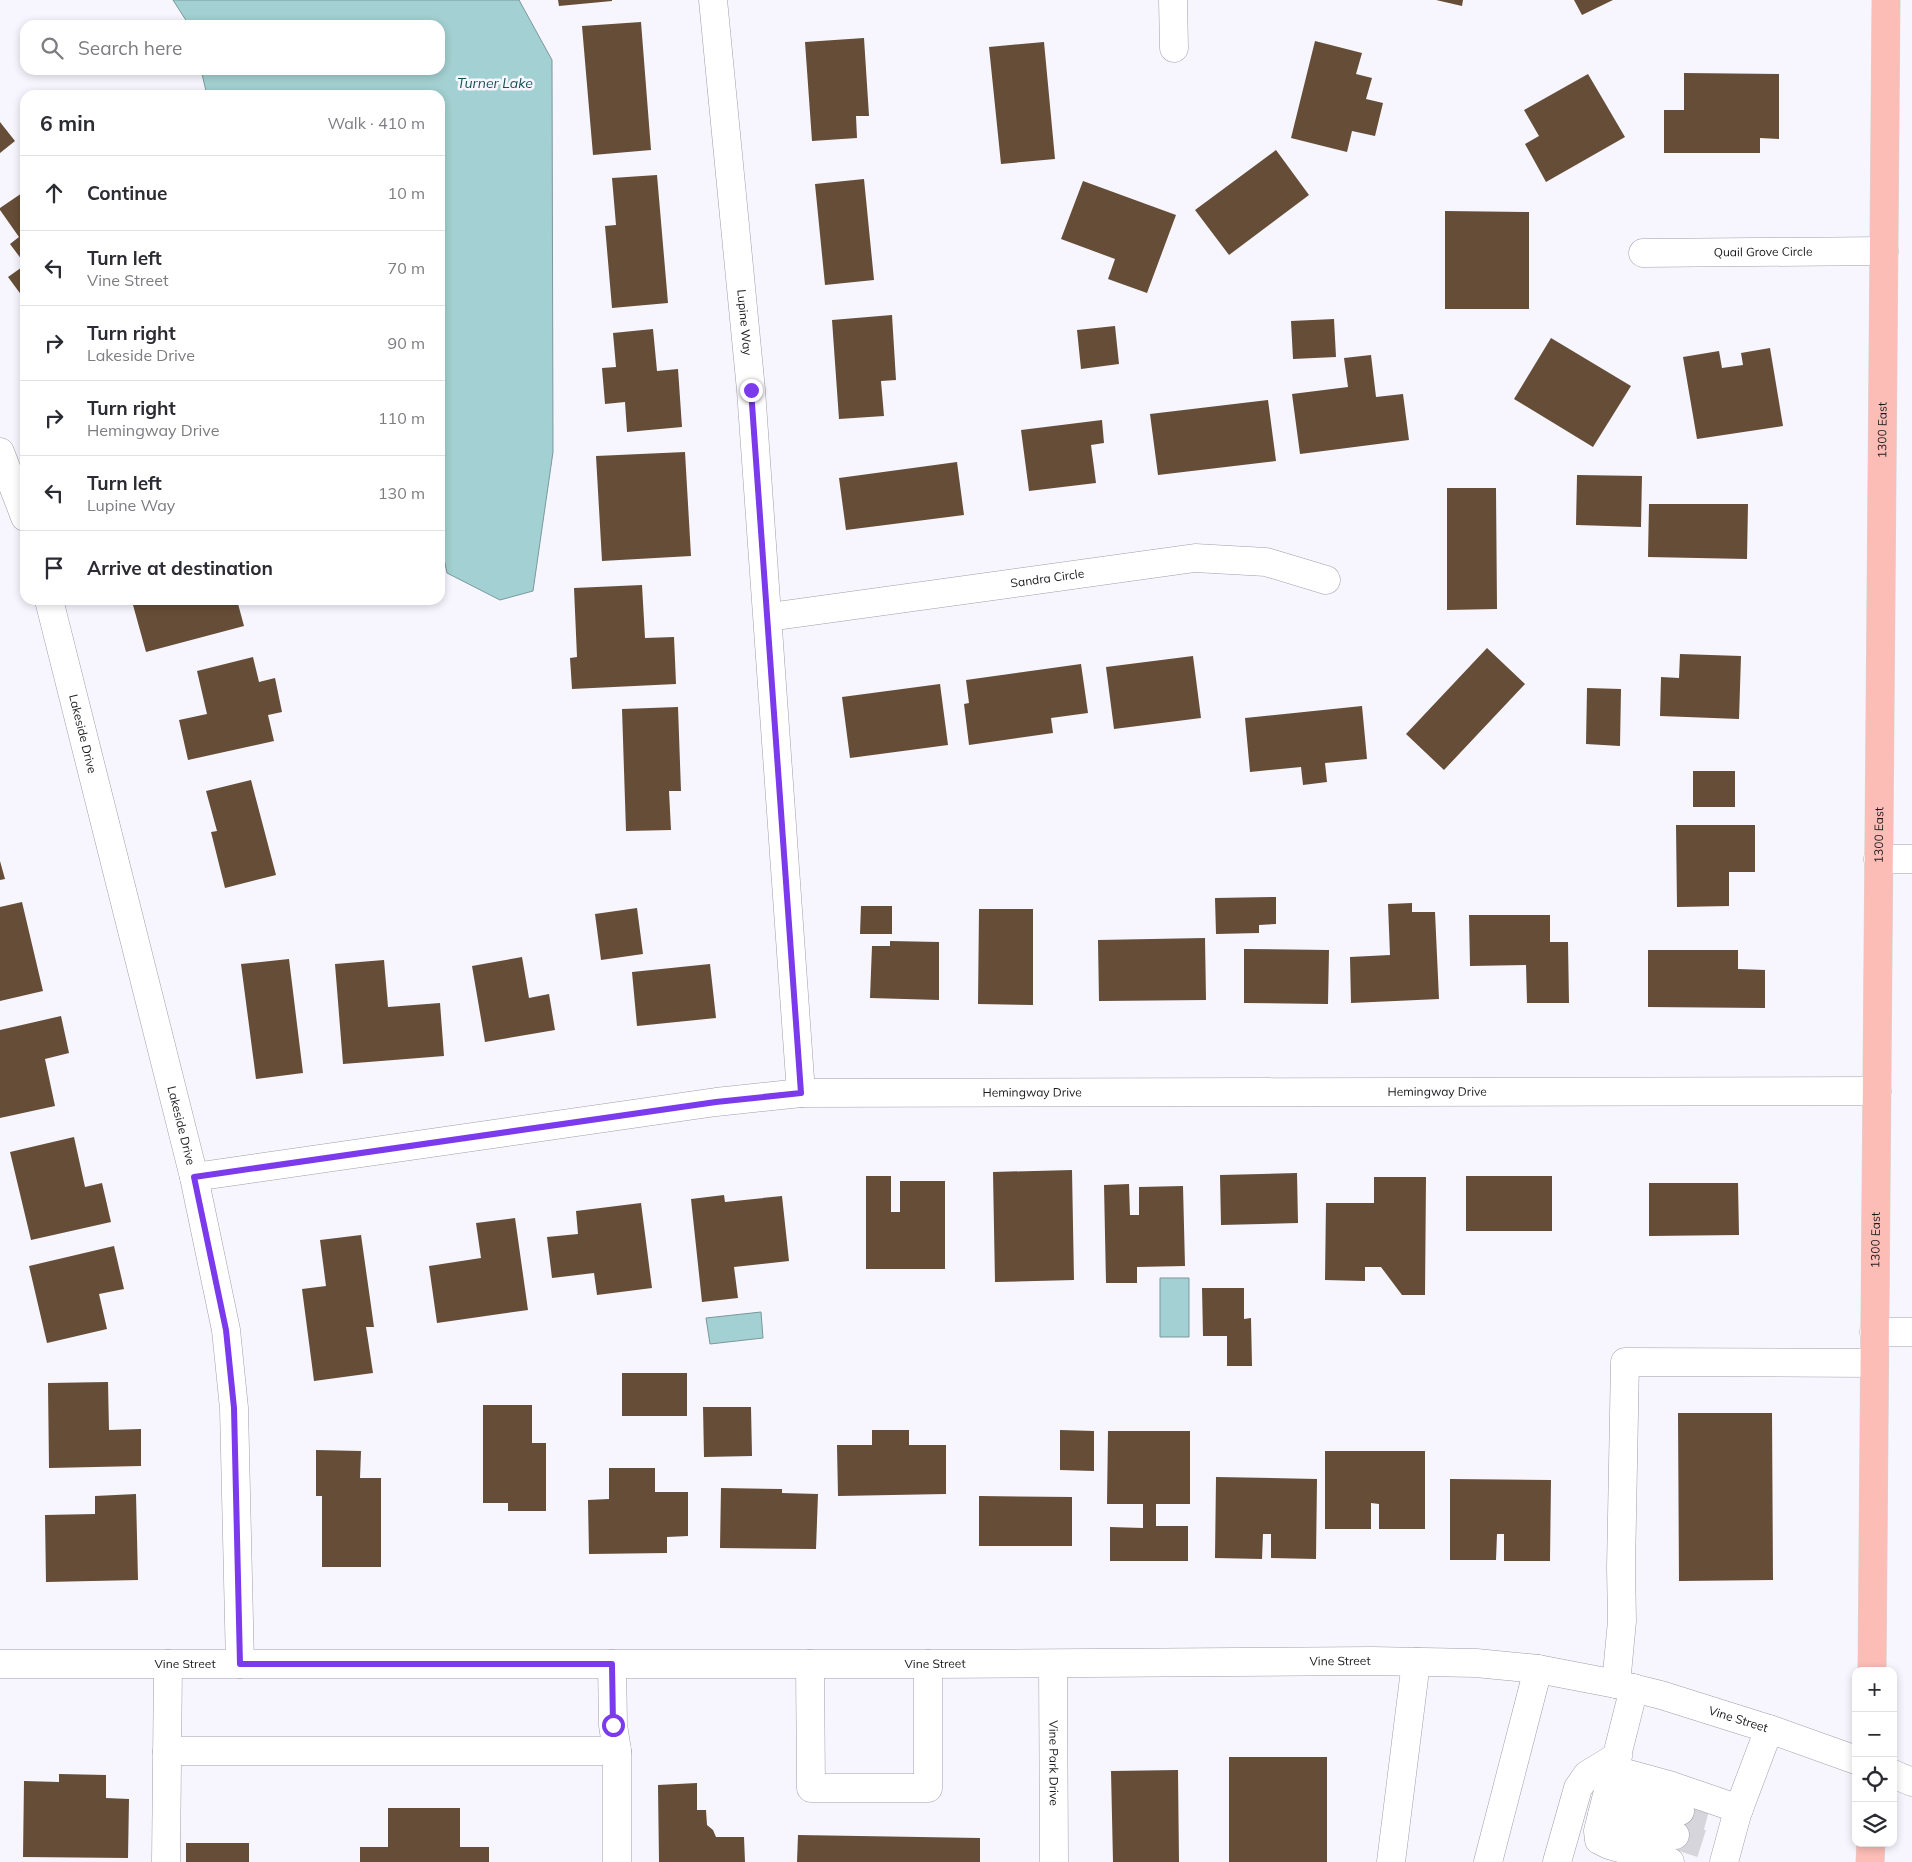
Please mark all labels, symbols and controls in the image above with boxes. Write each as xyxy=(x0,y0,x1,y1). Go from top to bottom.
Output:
search box xyxy=(20,20,445,75)
icon: search xyxy=(38,34,66,62)
text: Search here xyxy=(78,36,182,60)
water label: Turner Lake xyxy=(457,74,533,92)
text: 6 min xyxy=(40,110,95,136)
text: Walk · 410 m xyxy=(327,113,425,133)
icon: ahead xyxy=(40,179,68,207)
text: Continue xyxy=(87,181,167,205)
text: 10 m xyxy=(388,183,425,203)
street label: Quail Grove Circle xyxy=(1714,244,1812,259)
text: Turn left xyxy=(87,246,162,270)
icon: left xyxy=(40,254,68,282)
text: 70 m xyxy=(388,258,425,278)
text: Vine Street xyxy=(87,270,168,290)
street label: Lupine Way xyxy=(734,289,756,357)
text: Turn right xyxy=(87,321,176,345)
icon: right xyxy=(40,329,68,357)
text: 90 m xyxy=(388,333,425,353)
text: Lakeside Drive xyxy=(87,345,195,365)
route end xyxy=(740,379,763,402)
text: Turn right xyxy=(87,396,176,420)
street label: 1300 East xyxy=(1874,402,1890,458)
icon: right xyxy=(40,404,68,432)
text: 110 m xyxy=(378,408,425,428)
text: Hemingway Drive xyxy=(87,420,219,440)
text: Turn left xyxy=(87,471,162,495)
icon: left xyxy=(40,479,68,507)
text: 130 m xyxy=(378,483,425,503)
text: Lupine Way xyxy=(87,495,175,515)
icon: arrive xyxy=(40,554,68,582)
text: Arrive at destination xyxy=(87,556,273,580)
street label: Sandra Circle xyxy=(1009,565,1085,590)
street label: Lakeside Drive xyxy=(66,693,100,775)
street label: 1300 East xyxy=(1871,807,1886,863)
street label: Lakeside Drive xyxy=(164,1084,199,1167)
street label: Hemingway Drive xyxy=(982,1084,1082,1100)
street label: Hemingway Drive xyxy=(1387,1084,1487,1099)
street label: 1300 East xyxy=(1867,1212,1883,1268)
street label: Vine Street xyxy=(1309,1653,1371,1668)
street label: Vine Street xyxy=(154,1656,216,1671)
street label: Vine Street xyxy=(904,1656,966,1671)
map controls xyxy=(1852,1667,1897,1847)
button: + xyxy=(1852,1667,1897,1712)
street label: Vine Street xyxy=(1707,1702,1770,1735)
button: − xyxy=(1852,1712,1897,1757)
route start xyxy=(602,1714,625,1737)
street label: Vine Park Drive xyxy=(1046,1720,1062,1806)
button: locate xyxy=(1852,1757,1897,1802)
button: layers xyxy=(1852,1802,1897,1847)

